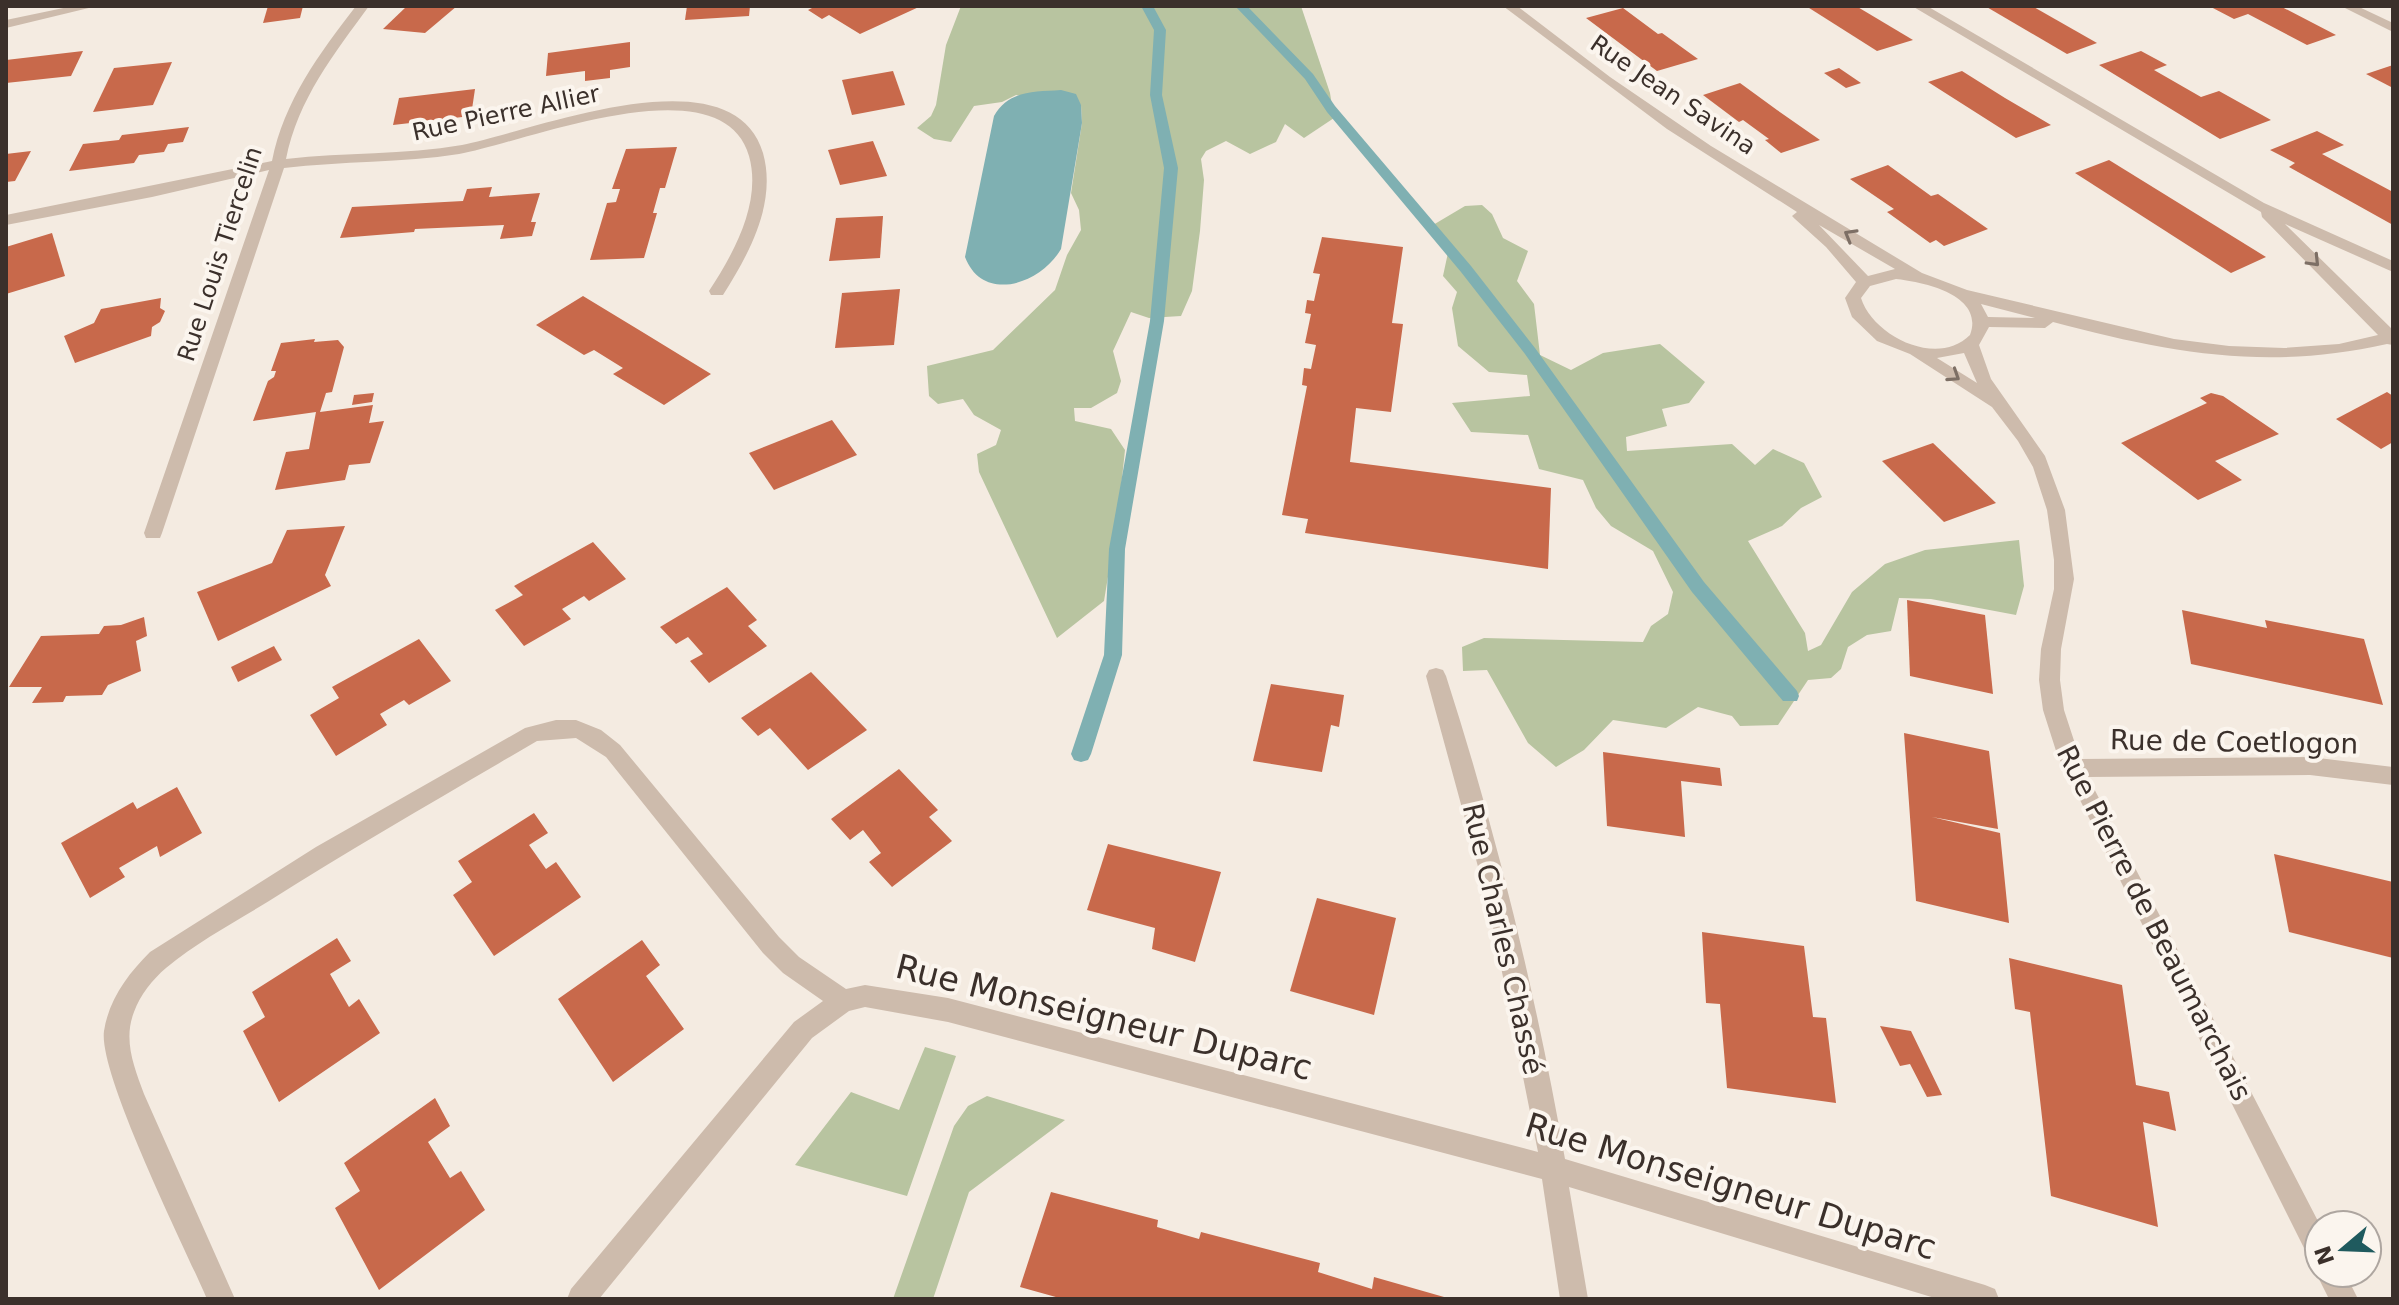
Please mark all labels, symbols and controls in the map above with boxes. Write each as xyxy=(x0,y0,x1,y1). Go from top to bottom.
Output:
street label: Rue Jean Savina xyxy=(1585,29,1761,161)
street label: Rue Pierre Allier xyxy=(410,79,602,147)
street label: Rue Louis Tiercelin xyxy=(172,143,268,365)
one-way arrow xyxy=(1844,229,1859,245)
one-way arrow xyxy=(2305,252,2319,266)
one-way arrow xyxy=(1945,366,1960,381)
street label: Rue de Coetlogon xyxy=(2110,723,2358,761)
street label: Rue Pierre de Beaumarchais xyxy=(2050,740,2258,1106)
street label: Rue Charles Chassé xyxy=(1456,800,1550,1078)
street label: Rue Monseigneur Duparc xyxy=(892,946,1316,1088)
street label: Rue Monseigneur Duparc xyxy=(1521,1104,1941,1268)
north arrow xyxy=(2303,1209,2383,1289)
text: N xyxy=(2310,1243,2339,1268)

